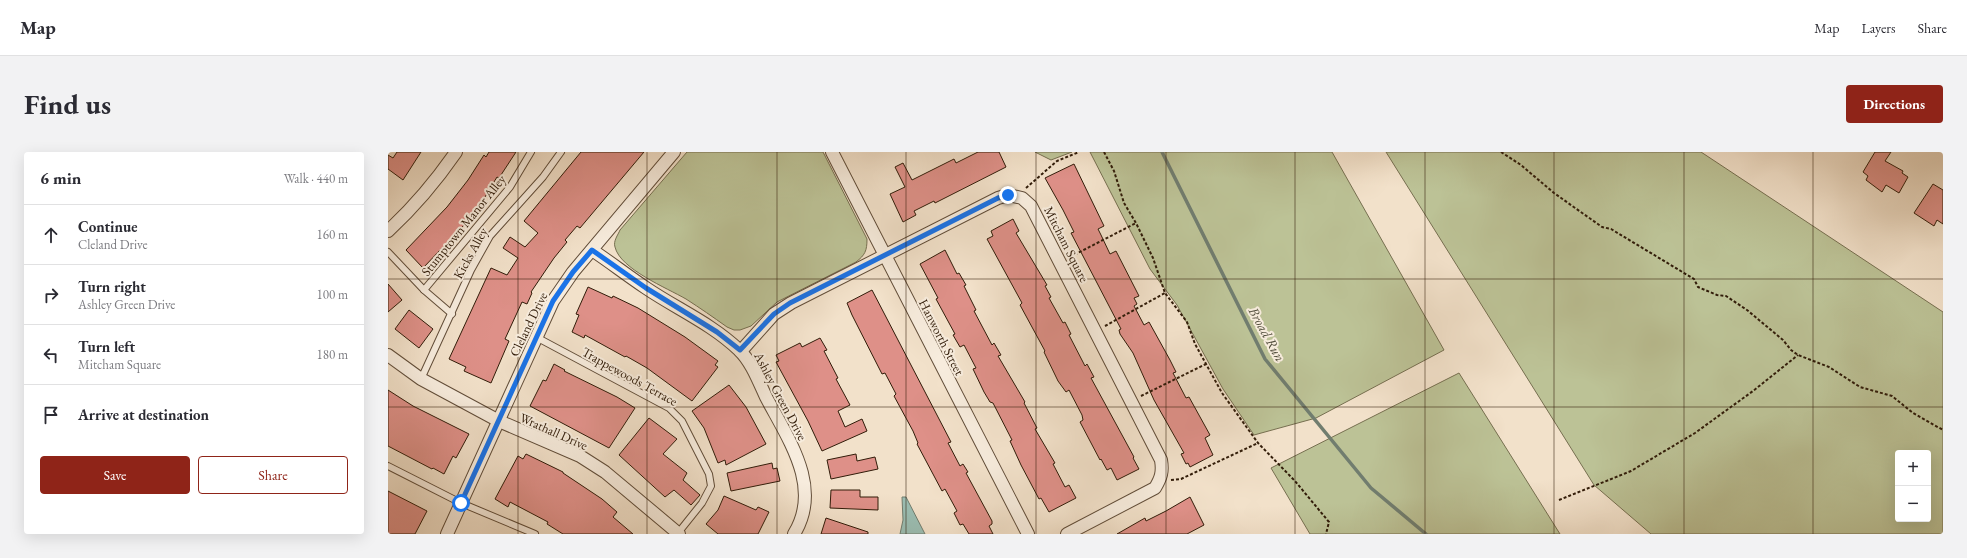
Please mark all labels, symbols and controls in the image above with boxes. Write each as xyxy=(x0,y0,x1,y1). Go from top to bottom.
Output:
text: Map xyxy=(20,15,56,40)
text: Map xyxy=(1814,19,1839,37)
text: Layers xyxy=(1861,19,1896,37)
text: Share xyxy=(1918,19,1947,37)
button: Directions xyxy=(1846,85,1943,123)
text: Find us xyxy=(24,86,111,122)
text: 6 min xyxy=(40,167,81,189)
text: Walk · 440 m xyxy=(284,170,348,187)
street label: Stumptown Manor Alley xyxy=(417,171,510,279)
route end xyxy=(999,186,1017,204)
street label: Mitcham Square xyxy=(1040,203,1093,285)
text: Continue xyxy=(78,217,138,236)
icon: ahead xyxy=(40,224,62,246)
street label: Kicks Alley xyxy=(449,224,492,282)
text: 160 m xyxy=(317,226,348,243)
text: Cleland Drive xyxy=(78,236,148,253)
text: Turn right xyxy=(78,277,146,296)
icon: right xyxy=(40,284,62,306)
text: 100 m xyxy=(317,286,348,303)
street label: Cleland Drive xyxy=(506,289,551,359)
text: Ashley Green Drive xyxy=(78,296,175,313)
street label: Hanworth Street xyxy=(915,296,968,378)
water label: Broad Run xyxy=(1244,303,1289,364)
text: Turn left xyxy=(78,337,135,356)
street label: Trappewoods Terrace xyxy=(579,343,681,410)
icon: left xyxy=(40,344,62,366)
text: 180 m xyxy=(317,346,348,363)
street label: Ashley Green Drive xyxy=(750,348,811,443)
text: Mitcham Square xyxy=(78,356,161,373)
icon: arrive xyxy=(40,404,62,426)
text: Arrive at destination xyxy=(78,405,209,424)
street label: Wrathall Drive xyxy=(517,409,591,454)
map controls xyxy=(1895,450,1931,522)
button: + xyxy=(1895,450,1931,486)
button: Save xyxy=(40,456,190,494)
button: Share xyxy=(198,456,348,494)
button: − xyxy=(1895,486,1931,522)
route start xyxy=(452,494,470,512)

